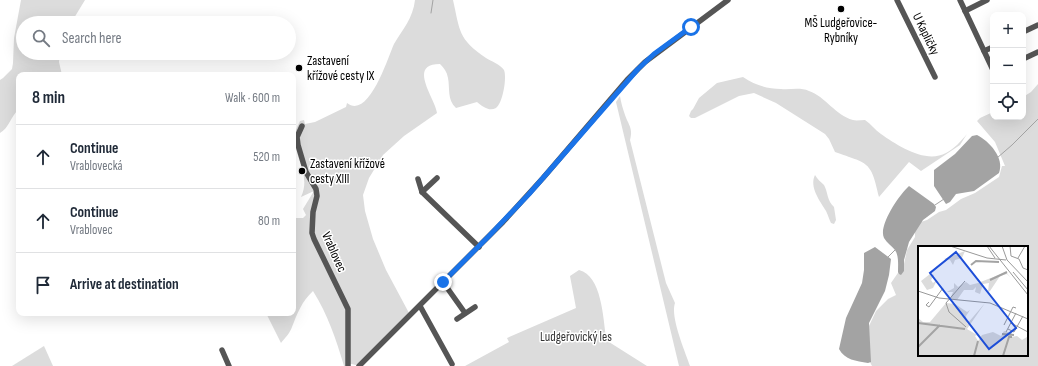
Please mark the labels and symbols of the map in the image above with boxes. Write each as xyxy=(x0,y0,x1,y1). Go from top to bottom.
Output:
marker: MŠ Ludgeřovice- Rybníky xyxy=(836,4,846,14)
street label: U Kapličky xyxy=(909,10,943,58)
place label: MŠ Ludgeřovice- Rybníky xyxy=(805,14,878,46)
route start xyxy=(682,18,700,36)
place label: Zastavení křížové cesty IX xyxy=(307,53,375,84)
marker: Zastavení křížové cesty IX xyxy=(294,63,304,73)
place label: Zastavení křížové cesty XIII xyxy=(310,156,385,187)
marker: Zastavení křížové cesty XIII xyxy=(297,166,307,176)
street label: Vrablovec xyxy=(318,229,350,275)
inset map xyxy=(918,246,1028,356)
route end xyxy=(434,273,452,291)
park label: Ludgeřovický les xyxy=(540,329,612,345)

